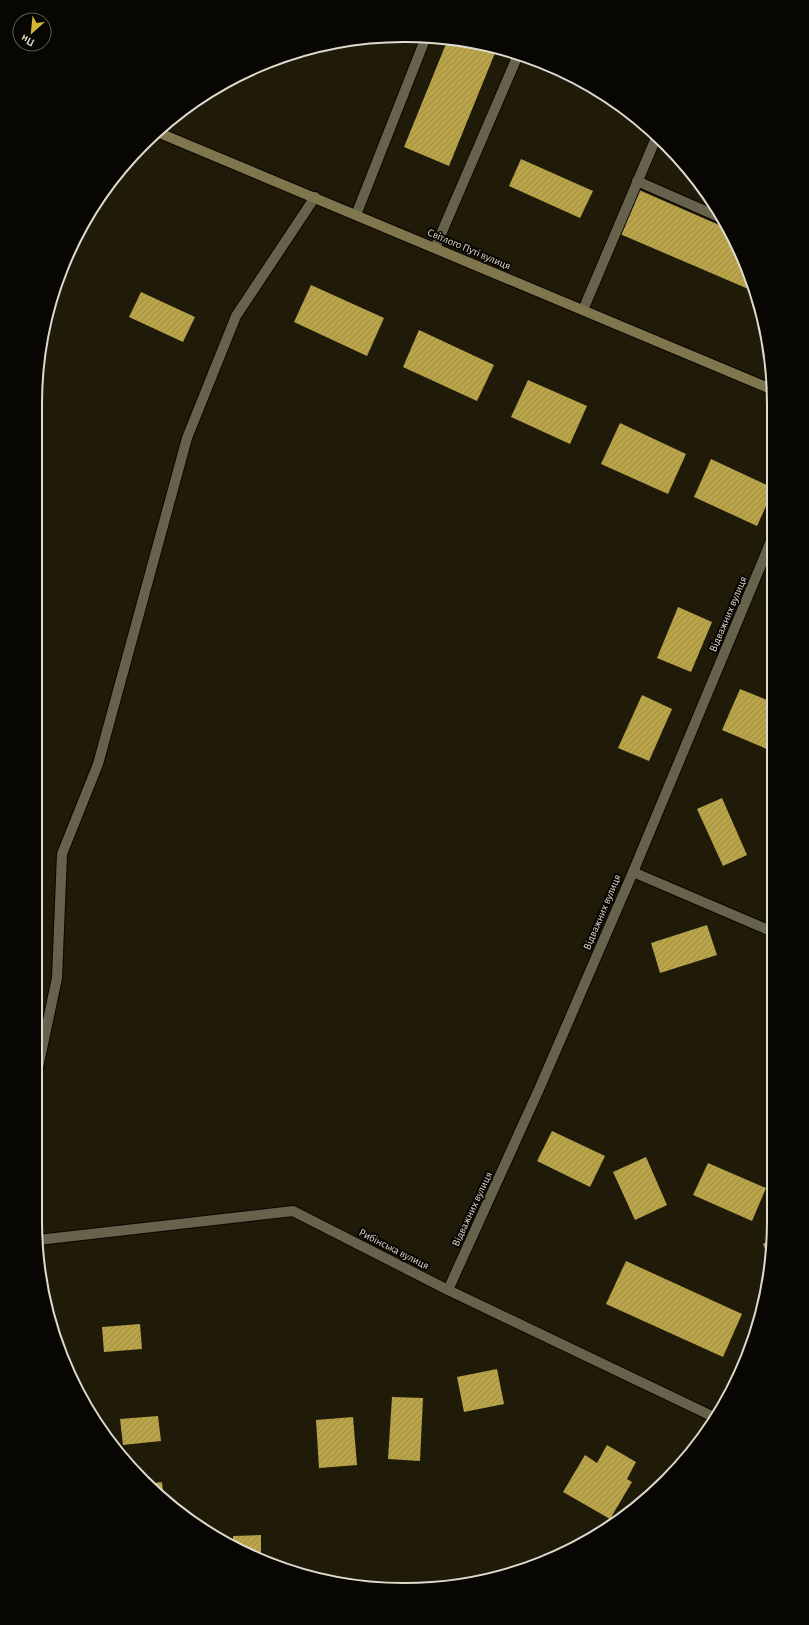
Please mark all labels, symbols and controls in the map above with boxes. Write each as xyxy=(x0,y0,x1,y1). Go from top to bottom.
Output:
north arrow xyxy=(12,12,52,52)
text: Пн xyxy=(19,33,36,48)
street label: Світлого Путі вулиця xyxy=(426,226,512,272)
street label: Відважних вулиця xyxy=(707,575,749,653)
street label: Відважних вулиця xyxy=(581,873,623,951)
street label: Відважних вулиця xyxy=(450,1170,494,1248)
street label: Рибінська вулиця xyxy=(357,1227,431,1271)

